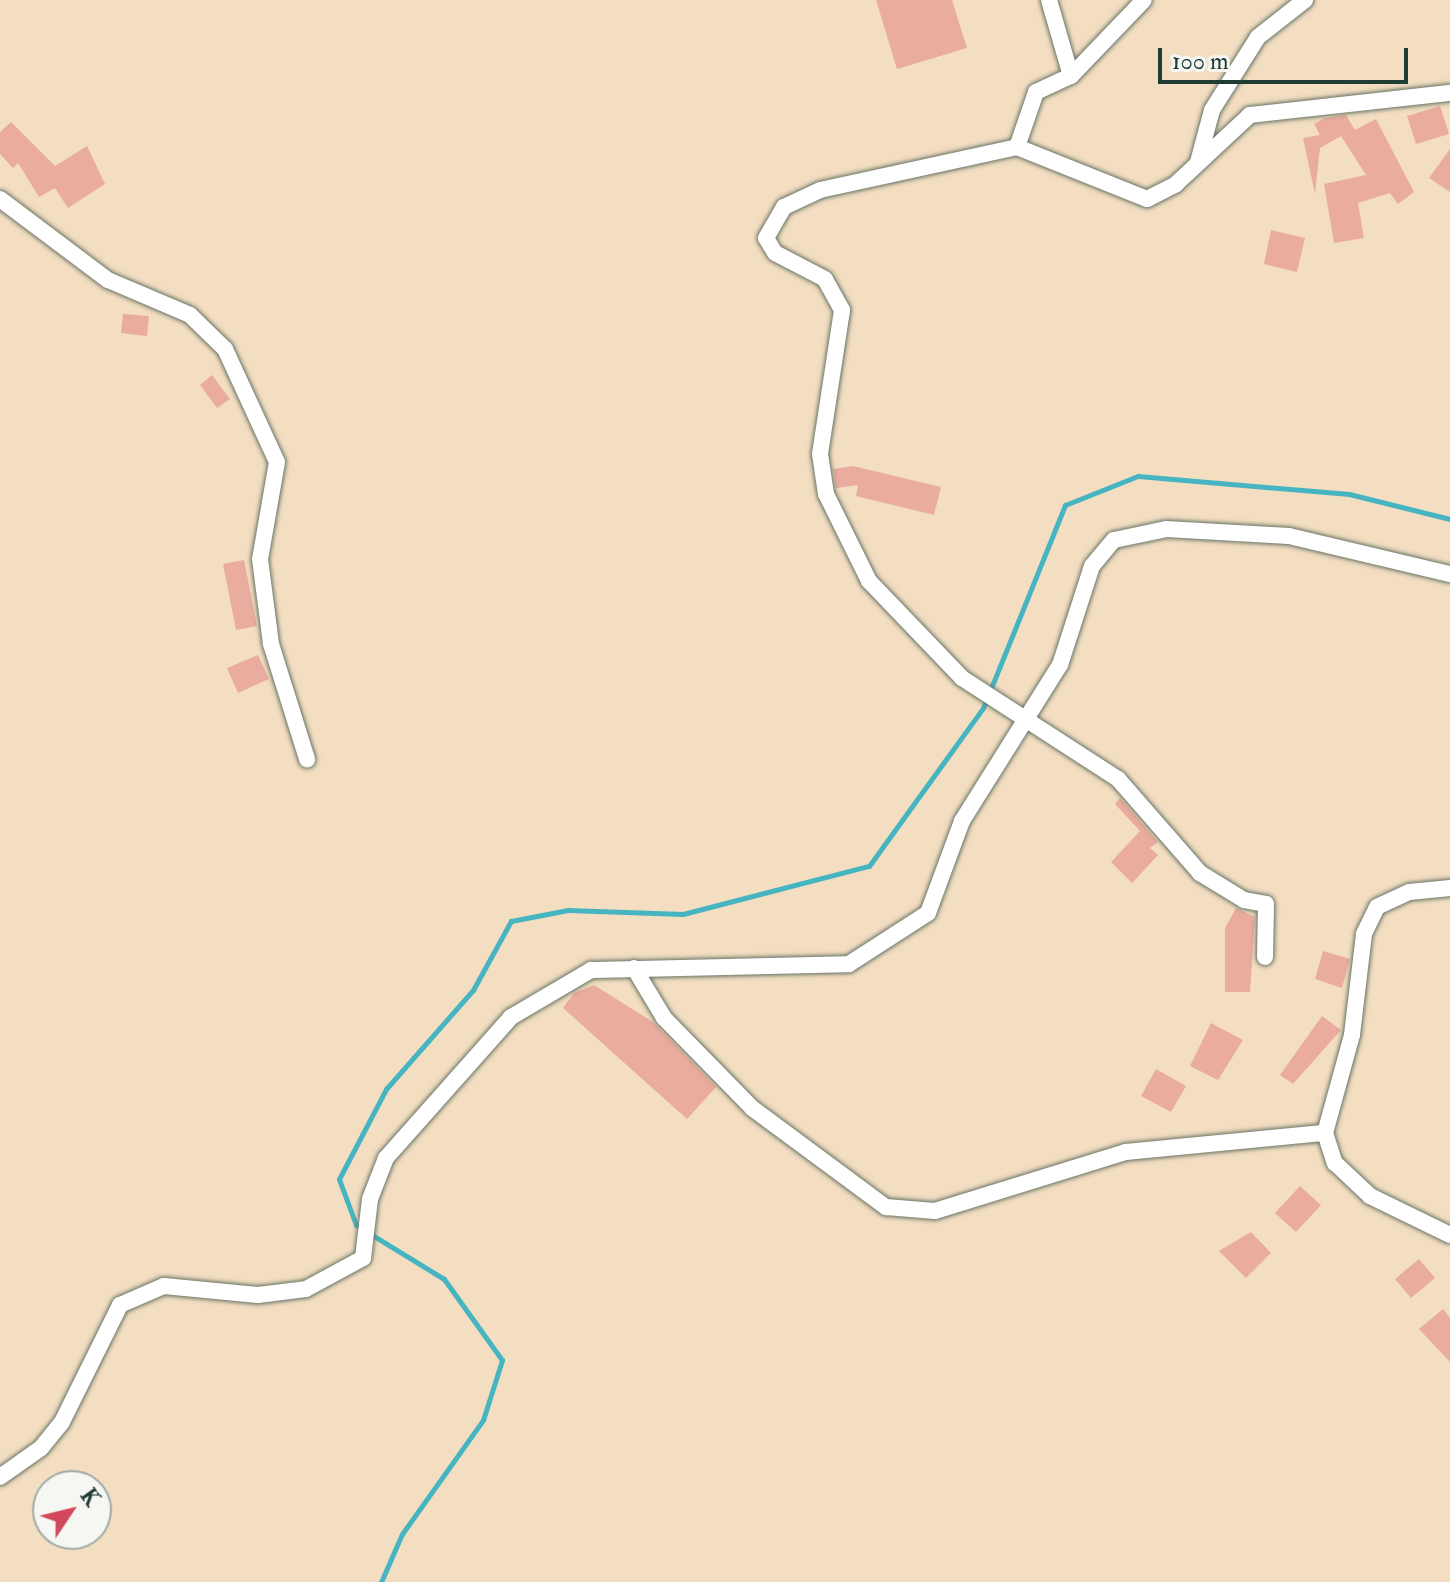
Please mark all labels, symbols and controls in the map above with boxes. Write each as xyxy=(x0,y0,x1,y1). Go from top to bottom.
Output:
scale bar xyxy=(1162,32,1412,82)
text: 100 m xyxy=(1172,46,1229,77)
north arrow xyxy=(32,1470,112,1550)
text: K xyxy=(74,1483,106,1512)

